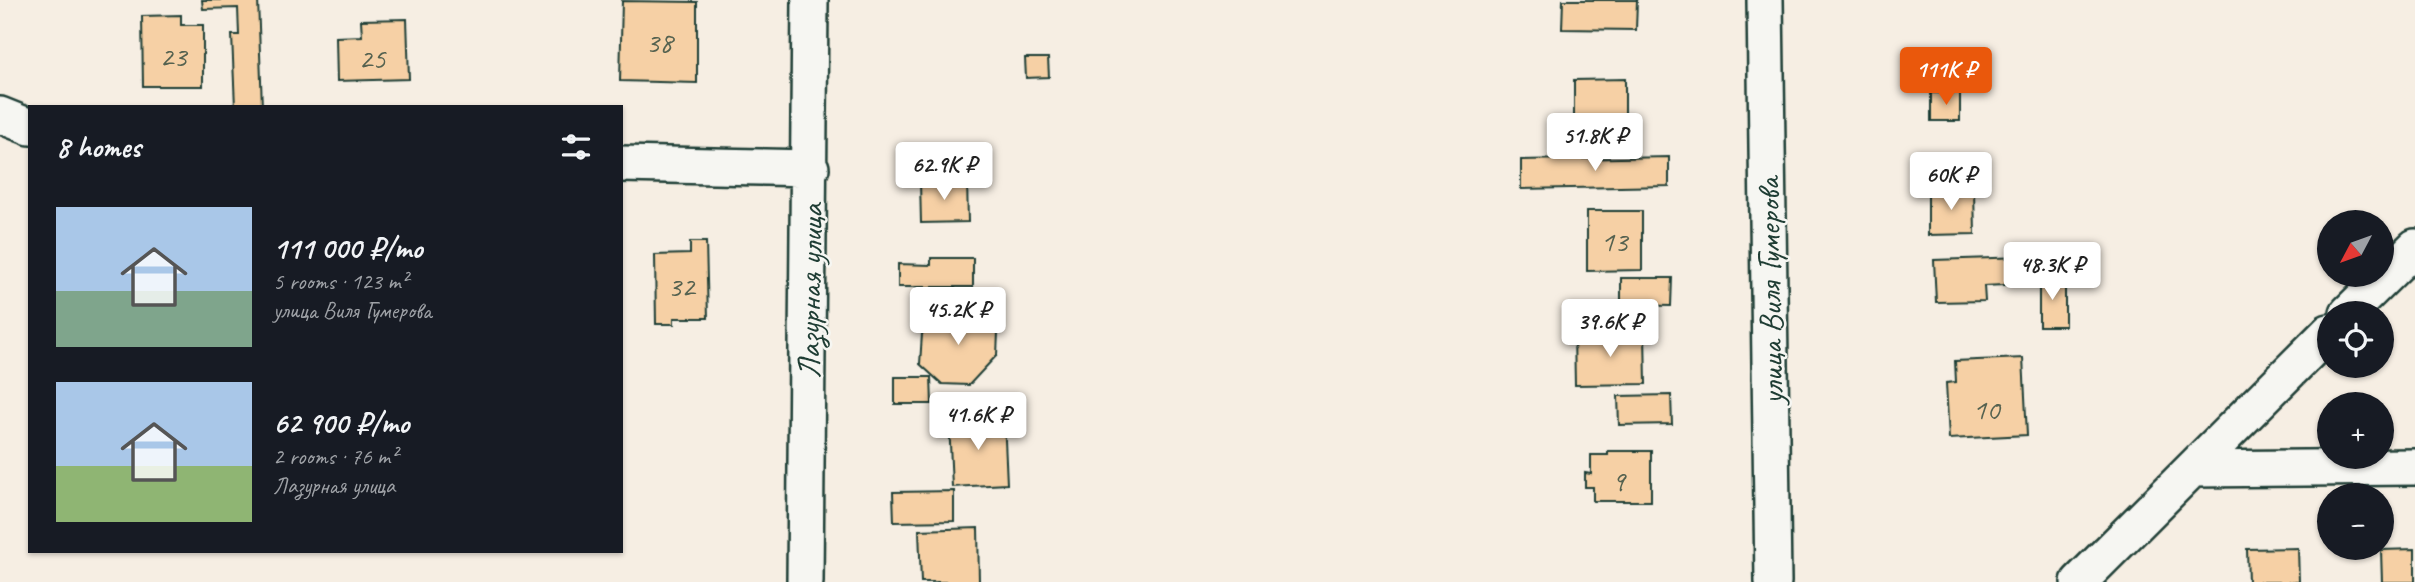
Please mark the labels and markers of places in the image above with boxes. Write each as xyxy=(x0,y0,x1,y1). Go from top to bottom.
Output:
pin: 111K ₽ xyxy=(1889,48,2003,107)
pin: 51.8K ₽ xyxy=(1530,114,1660,173)
pin: 62.9K ₽ xyxy=(879,142,1009,202)
pin: 60K ₽ xyxy=(1902,152,2000,212)
pin: 48.3K ₽ xyxy=(1987,243,2117,302)
pin: 45.2K ₽ xyxy=(893,288,1023,347)
pin: 39.6K ₽ xyxy=(1545,300,1675,359)
pin: 41.6K ₽ xyxy=(913,392,1043,452)

